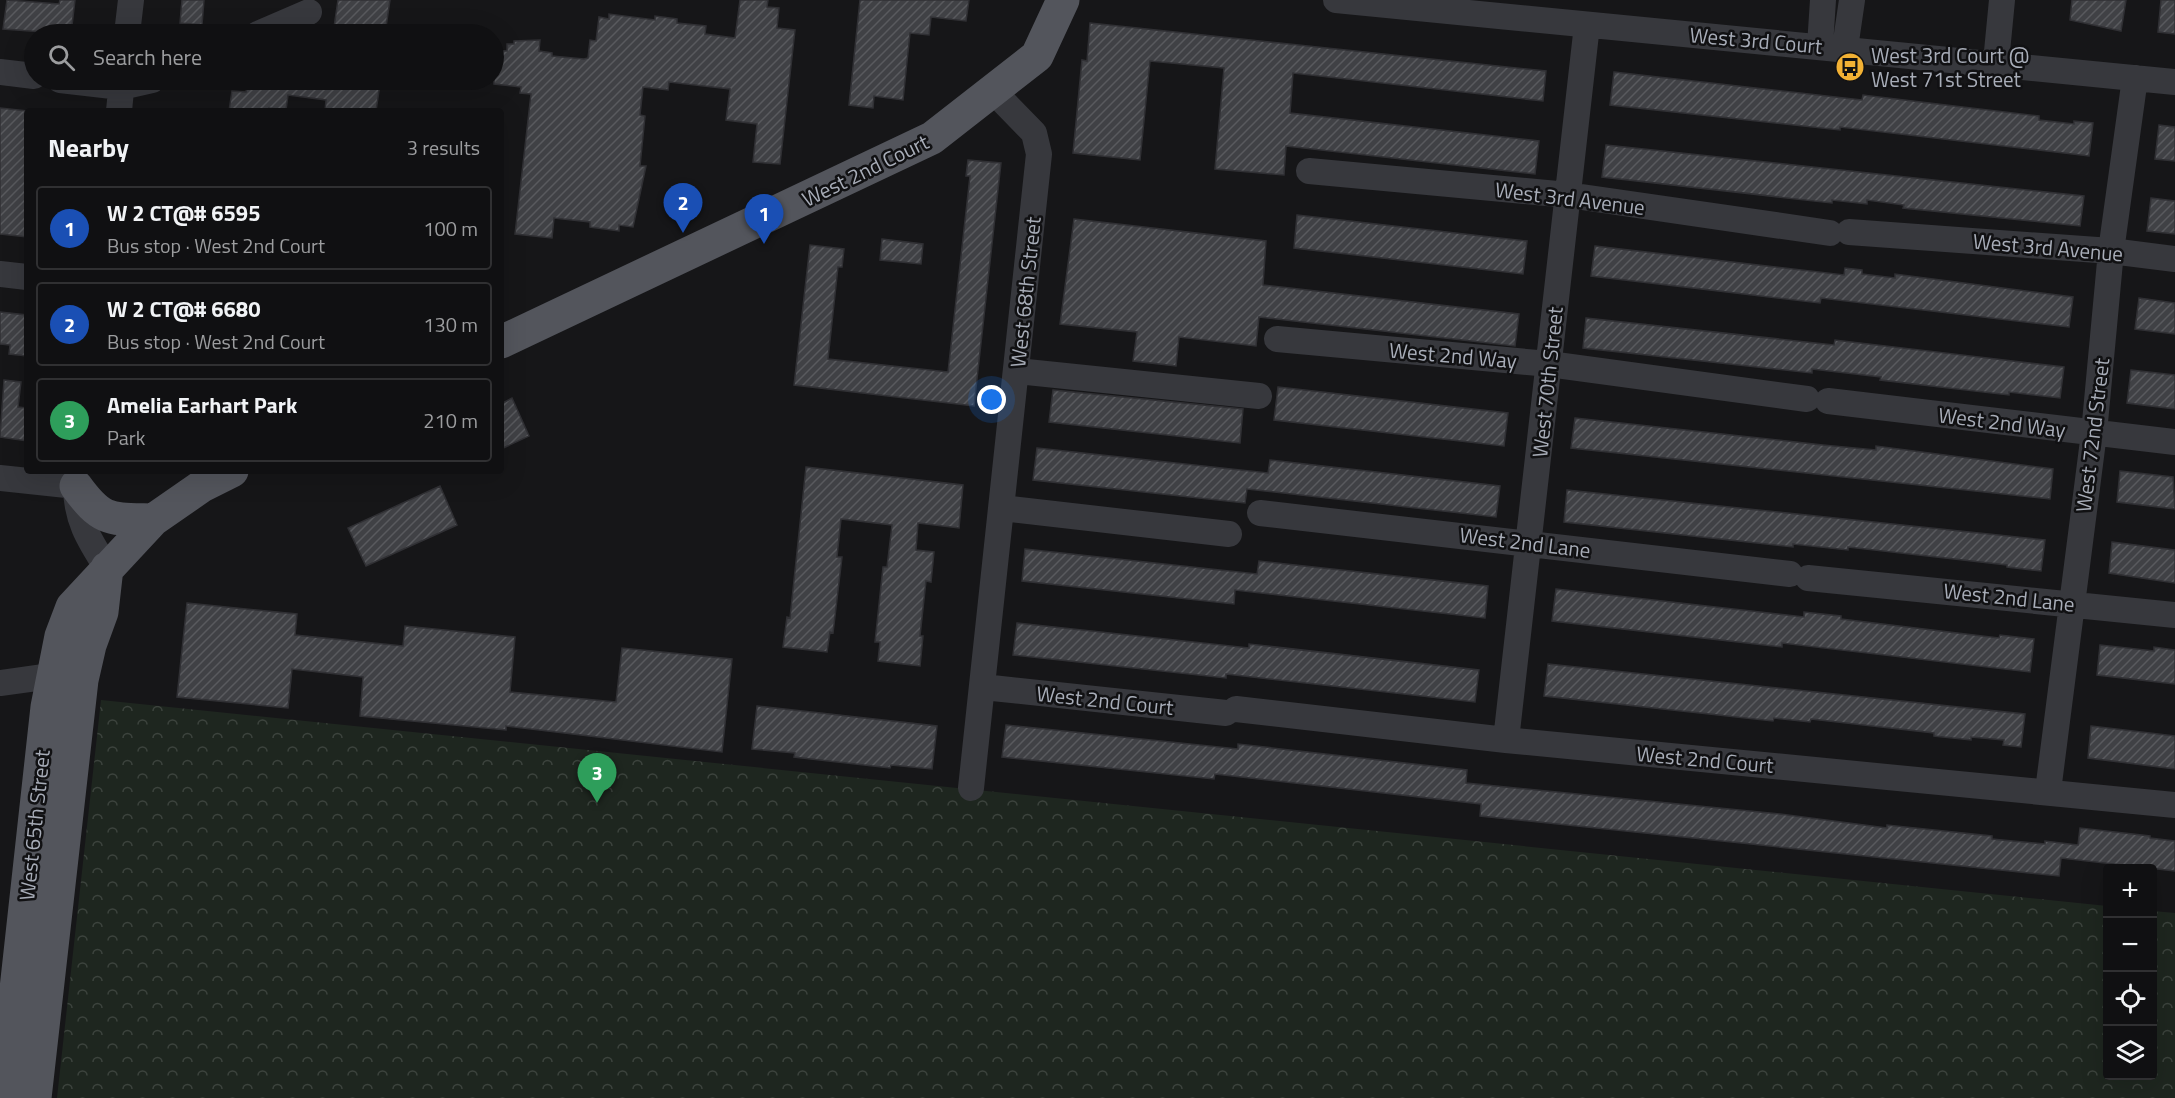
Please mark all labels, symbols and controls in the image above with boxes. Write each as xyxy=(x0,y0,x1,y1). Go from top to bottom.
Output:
street label: West 3rd Court xyxy=(1688,18,1824,62)
search box xyxy=(24,24,504,90)
place label: West 3rd Court @ West 71st Street xyxy=(1871,39,2029,95)
text: Search here xyxy=(93,40,202,74)
icon: search xyxy=(45,41,78,74)
bus stop icon: West 3rd Court @ West 71st Street xyxy=(1834,51,1866,83)
street label: West 2nd Court xyxy=(796,125,934,214)
text: Nearby xyxy=(48,128,129,167)
text: 3 results xyxy=(407,132,480,163)
street label: West 3rd Avenue xyxy=(1493,173,1647,223)
pin: 2 xyxy=(664,184,702,233)
pin: 1 xyxy=(744,194,783,244)
text: W 2 CT@# 6595 xyxy=(107,196,261,230)
text: 1 xyxy=(64,213,75,244)
text: 100 m xyxy=(423,213,478,244)
street label: West 68th Street xyxy=(1001,214,1049,369)
street label: West 3rd Avenue xyxy=(1972,224,2124,270)
text: Bus stop · West 2nd Court xyxy=(107,230,325,261)
text: W 2 CT@# 6680 xyxy=(107,292,261,326)
street label: West 70th Street xyxy=(1523,304,1571,459)
text: 2 xyxy=(64,309,75,340)
text: 130 m xyxy=(423,309,478,340)
text: Bus stop · West 2nd Court xyxy=(107,326,325,357)
street label: West 2nd Way xyxy=(1388,333,1518,377)
street label: West 72nd Street xyxy=(2067,355,2117,514)
your location xyxy=(977,385,1006,414)
text: Amelia Earhart Park xyxy=(107,388,297,422)
street label: West 2nd Way xyxy=(1936,398,2068,446)
text: 3 xyxy=(64,405,75,436)
text: 210 m xyxy=(423,405,478,436)
text: Park xyxy=(107,422,145,453)
street label: West 2nd Lane xyxy=(1458,518,1592,566)
street label: West 2nd Lane xyxy=(1942,574,2076,620)
street label: West 2nd Court xyxy=(1035,677,1176,723)
street label: West 2nd Court xyxy=(1635,737,1775,781)
street label: West 65th Street xyxy=(10,747,58,902)
pin: 3 xyxy=(578,754,616,803)
map controls xyxy=(2103,864,2157,1080)
button: + xyxy=(2103,864,2157,918)
button: − xyxy=(2103,918,2157,972)
button: locate xyxy=(2103,972,2157,1026)
button: layers xyxy=(2103,1026,2157,1080)

